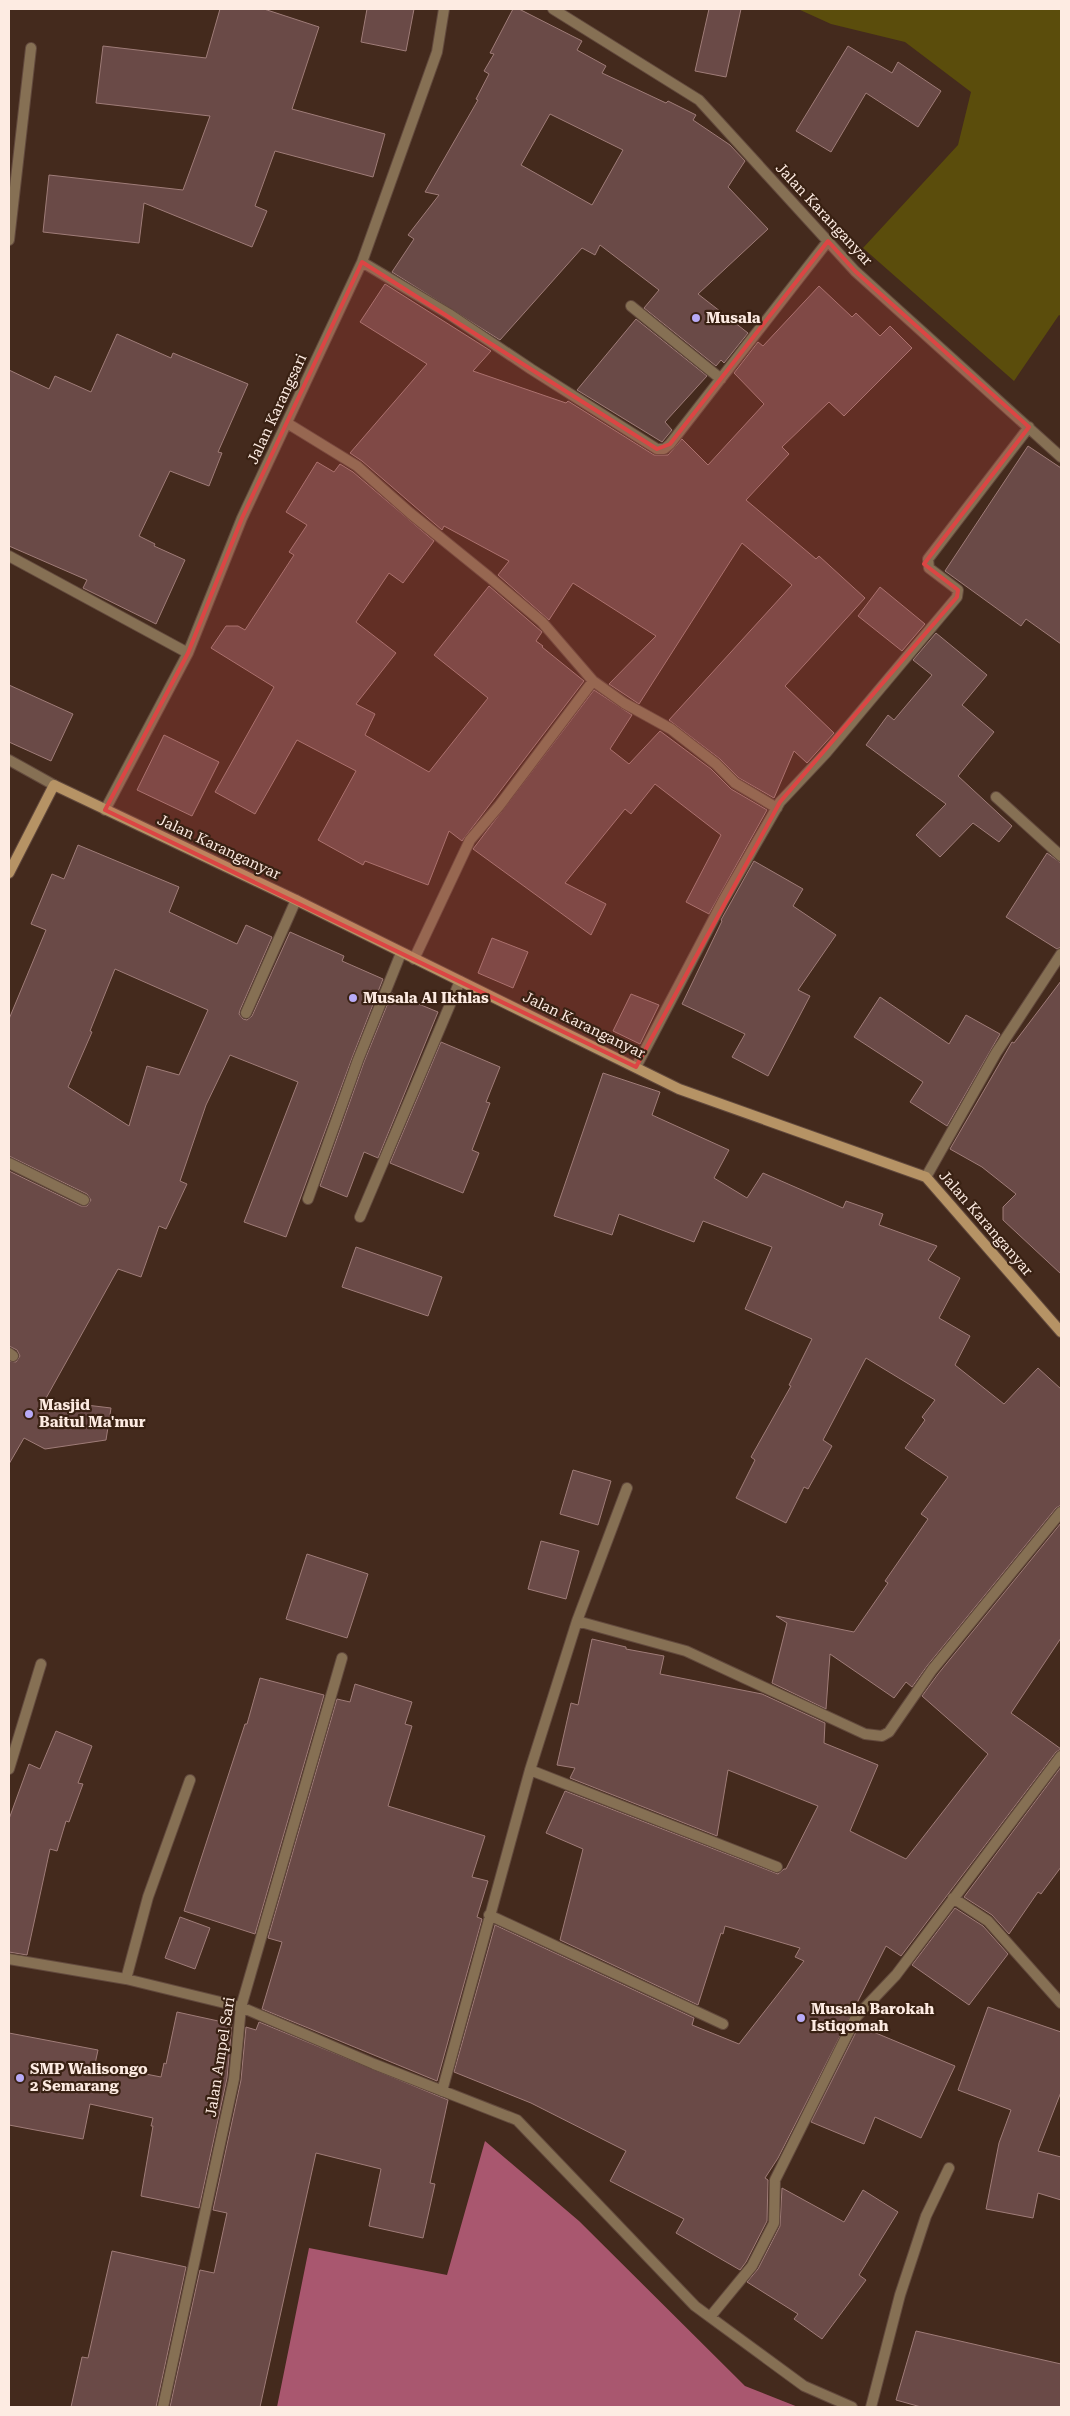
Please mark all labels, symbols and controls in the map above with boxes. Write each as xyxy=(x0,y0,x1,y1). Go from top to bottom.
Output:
street label: Jalan Karanganyar xyxy=(772,159,876,269)
place label: Musala xyxy=(706,309,761,327)
marker: Musala xyxy=(690,312,702,324)
street label: Jalan Karangsari xyxy=(244,351,311,467)
street label: Jalan Karanganyar xyxy=(155,811,283,883)
street label: Jalan Karanganyar xyxy=(520,988,648,1062)
place label: Musala Al Ikhlas xyxy=(363,989,489,1007)
marker: Musala Al Ikhlas xyxy=(347,992,359,1004)
street label: Jalan Karanganyar xyxy=(935,1167,1037,1279)
place label: Masjid Baitul Ma'mur xyxy=(39,1396,146,1431)
marker: Masjid Baitul Ma'mur xyxy=(23,1408,35,1420)
street label: Jalan Ampel Sari xyxy=(202,1995,238,2118)
place label: Musala Barokah Istiqomah xyxy=(811,2000,934,2035)
marker: Musala Barokah Istiqomah xyxy=(795,2012,807,2024)
place label: SMP Walisongo 2 Semarang xyxy=(30,2060,148,2095)
marker: SMP Walisongo 2 Semarang xyxy=(14,2072,26,2084)

